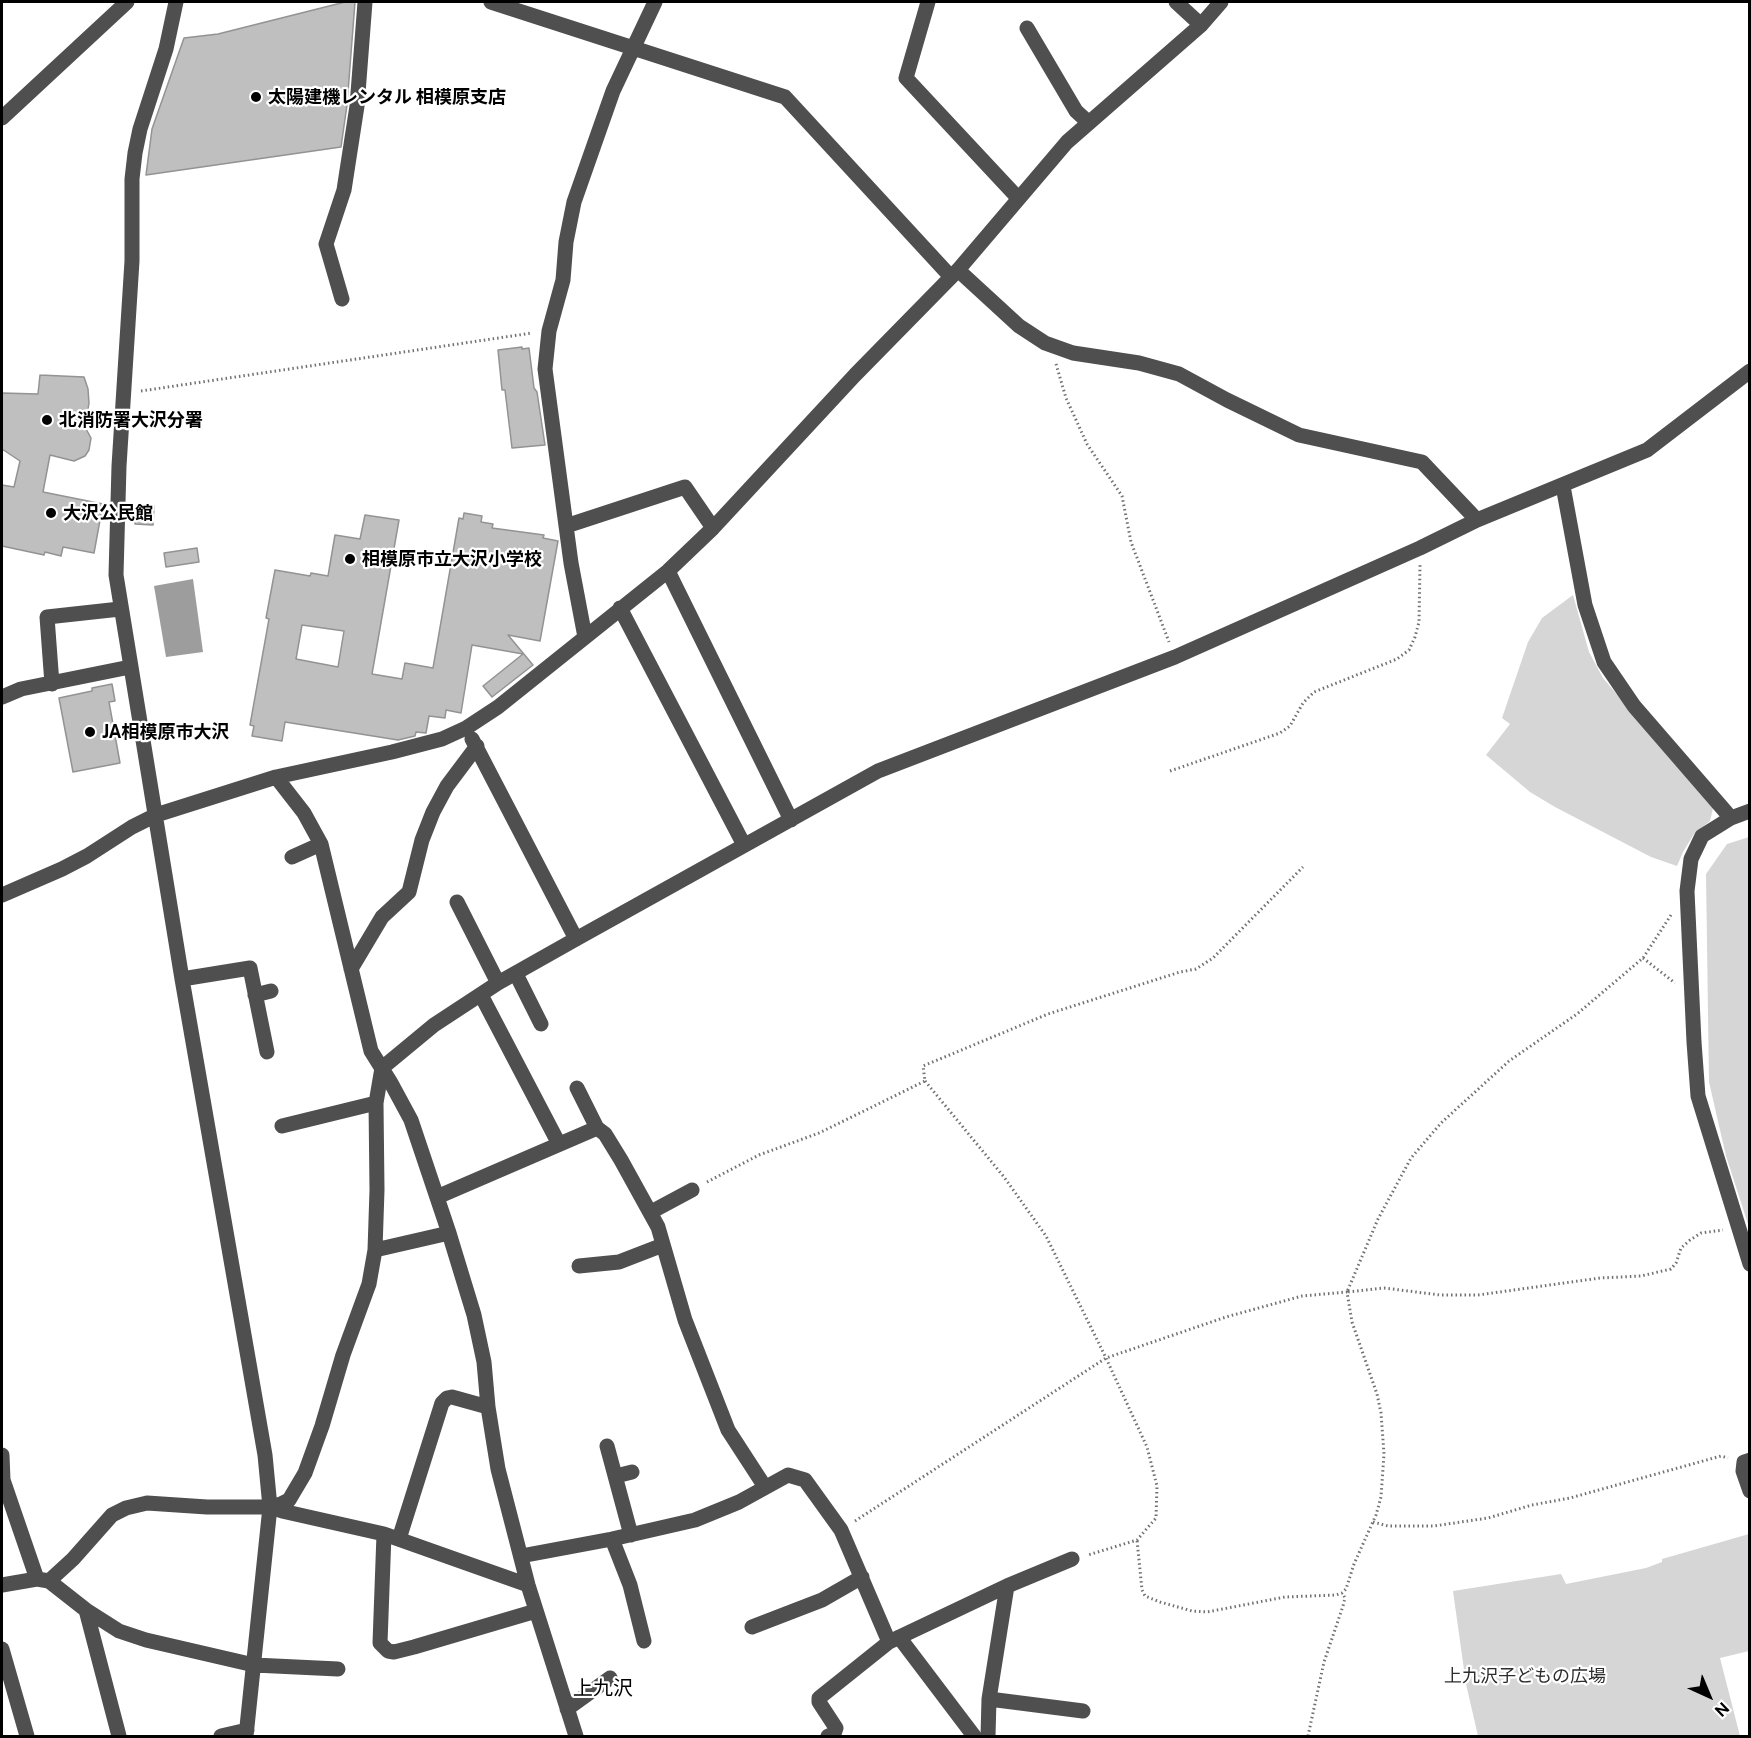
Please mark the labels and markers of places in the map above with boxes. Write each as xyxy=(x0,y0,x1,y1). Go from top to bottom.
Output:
place label: 太陽建機レンタル 相模原支店 xyxy=(268,86,506,108)
marker: 太陽建機レンタル 相模原支店 xyxy=(249,90,263,104)
place label: 北消防署大沢分署 xyxy=(59,409,203,431)
marker: 北消防署大沢分署 xyxy=(40,413,54,427)
place label: 大沢公民館 xyxy=(63,502,153,524)
marker: 大沢公民館 xyxy=(44,506,58,520)
place label: 相模原市立大沢小学校 xyxy=(362,548,542,570)
marker: 相模原市立大沢小学校 xyxy=(343,552,357,566)
place label: JA相模原市大沢 xyxy=(102,721,230,743)
marker: JA相模原市大沢 xyxy=(83,725,97,739)

